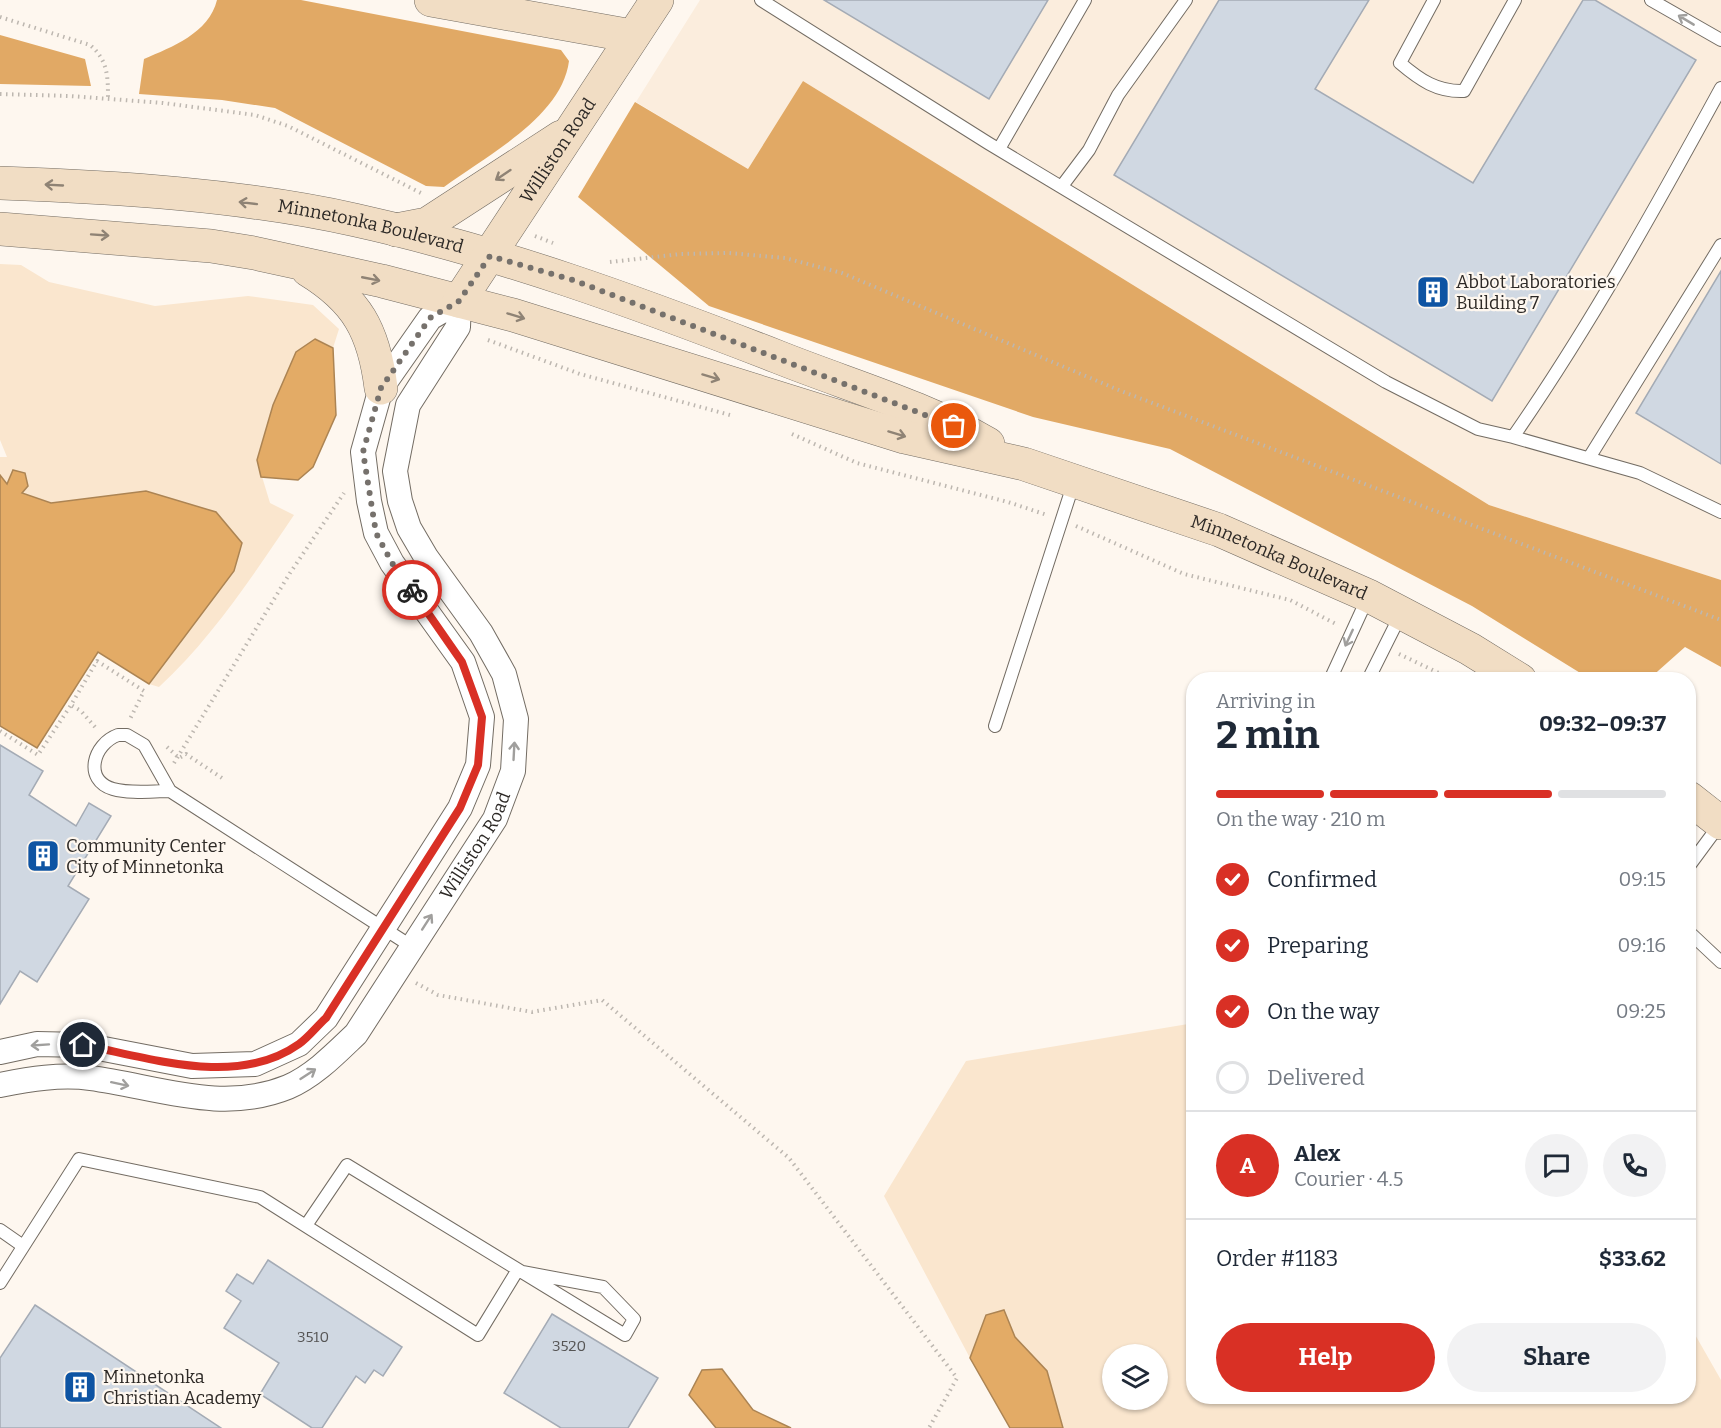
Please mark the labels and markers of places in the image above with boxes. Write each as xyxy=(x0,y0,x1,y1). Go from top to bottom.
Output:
place label: Abbot Laboratories Building 7 xyxy=(1456,271,1616,314)
building icon: Abbot Laboratories Building 7 xyxy=(1415,274,1451,310)
pin xyxy=(928,400,979,451)
place label: Community Center City of Minnetonka xyxy=(66,835,226,878)
building icon: Community Center City of Minnetonka xyxy=(25,838,61,874)
pin xyxy=(57,1019,108,1070)
place label: Minnetonka Christian Academy xyxy=(103,1366,262,1409)
building icon: Minnetonka Christian Academy xyxy=(62,1369,98,1405)

